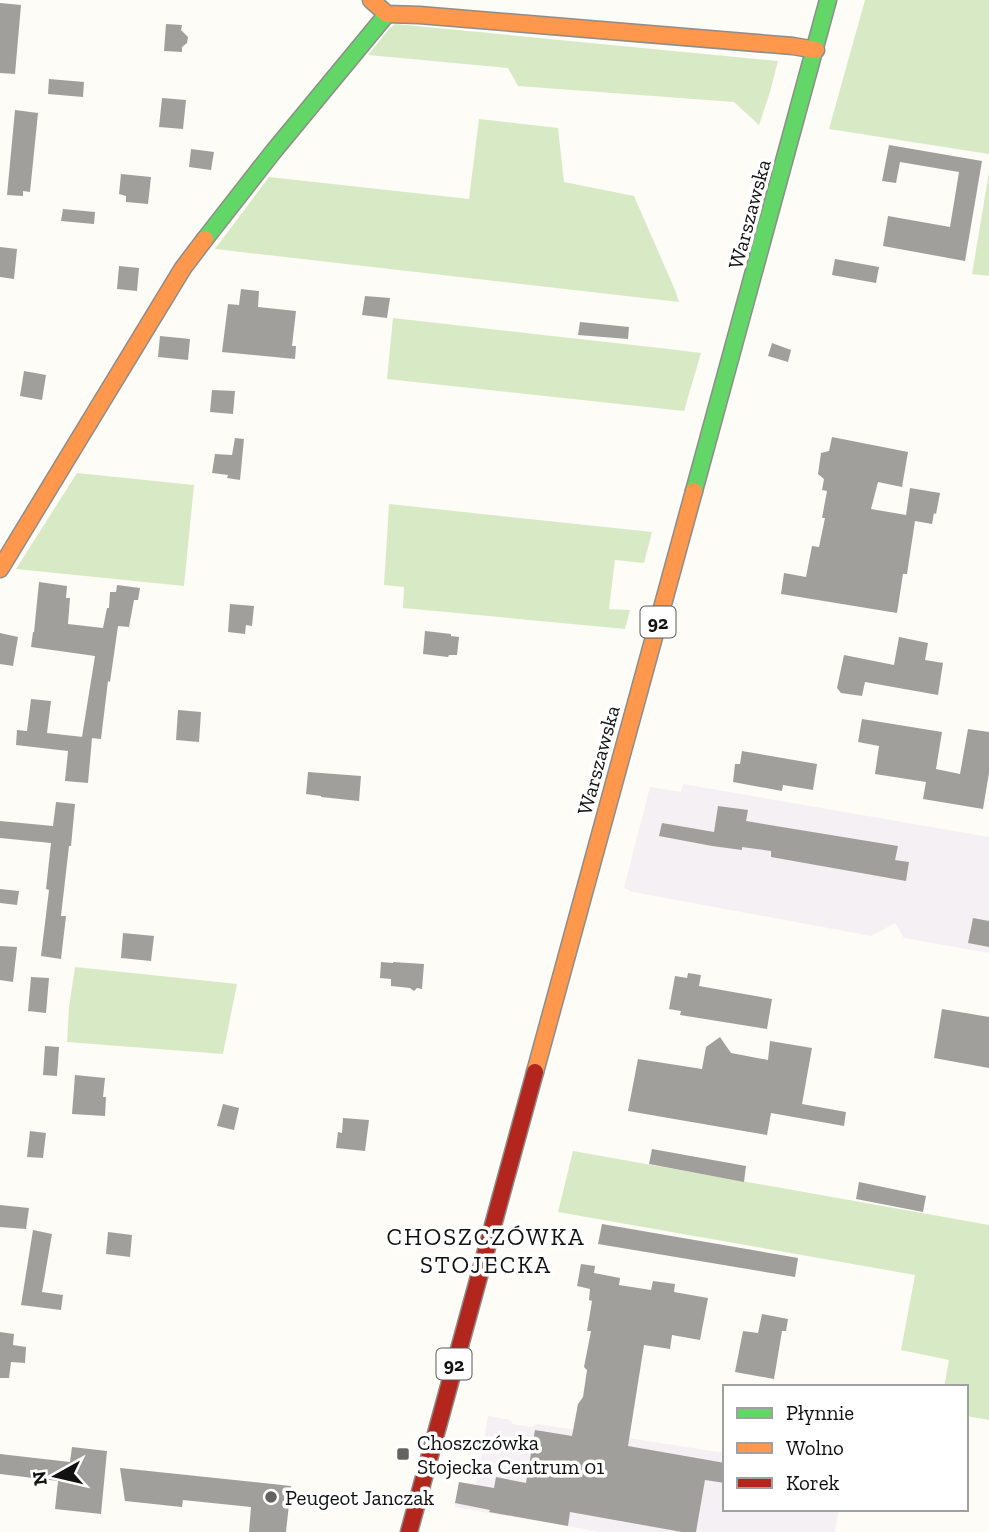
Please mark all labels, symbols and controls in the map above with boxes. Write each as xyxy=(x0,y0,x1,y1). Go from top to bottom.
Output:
street label: Warszawska xyxy=(722,156,776,272)
road number: 92 xyxy=(640,607,676,638)
street label: Warszawska xyxy=(571,702,625,818)
district label: CHOSZCZÓWKA STOJECKA xyxy=(387,1222,585,1279)
road number: 92 xyxy=(436,1348,472,1380)
legend xyxy=(723,1385,968,1511)
text: Płynnie xyxy=(786,1400,854,1425)
place label: Choszczówka Stojecka Centrum 01 xyxy=(417,1430,604,1480)
text: Wolno xyxy=(786,1435,844,1460)
north arrow xyxy=(21,1441,91,1511)
marker: Choszczówka Stojecka Centrum 01 xyxy=(395,1446,411,1462)
text: N xyxy=(27,1470,52,1487)
text: Korek xyxy=(786,1470,840,1495)
place label: Peugeot Janczak xyxy=(285,1485,434,1510)
marker: Peugeot Janczak xyxy=(263,1489,279,1505)

